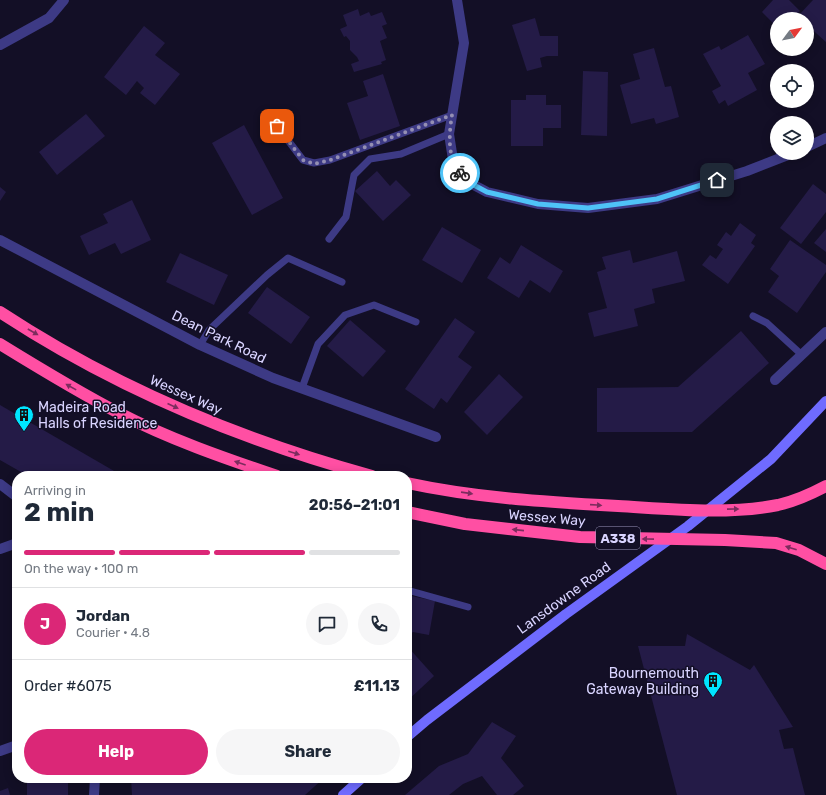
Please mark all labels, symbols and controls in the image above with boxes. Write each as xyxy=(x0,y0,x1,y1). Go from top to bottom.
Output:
north arrow xyxy=(770,12,814,56)
map controls xyxy=(770,12,814,160)
button: locate xyxy=(770,64,814,108)
pin xyxy=(260,109,294,143)
icon: bag xyxy=(266,115,288,137)
button: layers xyxy=(770,116,814,160)
courier xyxy=(440,153,480,193)
icon: bike xyxy=(449,162,471,184)
pin xyxy=(700,163,734,197)
icon: home xyxy=(706,169,728,191)
street label: Dean Park Road xyxy=(169,307,269,367)
one-way arrow xyxy=(27,329,39,336)
street label: Wessex Way xyxy=(147,371,225,419)
one-way arrow xyxy=(65,383,77,390)
place label: Madeira Road Halls of Residence xyxy=(38,399,157,432)
one-way arrow xyxy=(167,403,178,409)
building icon: Madeira Road Halls of Residence xyxy=(13,404,35,432)
one-way arrow xyxy=(288,450,300,456)
one-way arrow xyxy=(234,460,246,466)
text: Arriving in xyxy=(24,483,86,498)
one-way arrow xyxy=(461,490,473,496)
text: 20:56–21:01 xyxy=(309,496,400,514)
text: 2 min xyxy=(24,497,94,528)
one-way arrow xyxy=(590,501,602,508)
street label: Wessex Way xyxy=(508,506,587,530)
one-way arrow xyxy=(727,506,739,513)
one-way arrow xyxy=(512,527,524,534)
road number: A338 xyxy=(596,527,640,549)
one-way arrow xyxy=(641,536,654,542)
one-way arrow xyxy=(785,544,797,550)
street label: Lansdowne Road xyxy=(514,558,614,638)
text: On the way · 100 m xyxy=(24,561,138,576)
button: chat xyxy=(306,603,348,645)
button: phone xyxy=(358,603,400,645)
text: Jordan xyxy=(76,607,130,625)
text: J xyxy=(40,615,50,633)
text: Courier · 4.8 xyxy=(76,625,150,640)
place label: Bournemouth Gateway Building xyxy=(586,665,699,698)
building icon: Bournemouth Gateway Building xyxy=(702,670,724,698)
text: Order #6075 xyxy=(24,677,112,695)
text: £11.13 xyxy=(354,677,400,695)
button: Help xyxy=(24,729,208,775)
button: Share xyxy=(216,729,400,775)

